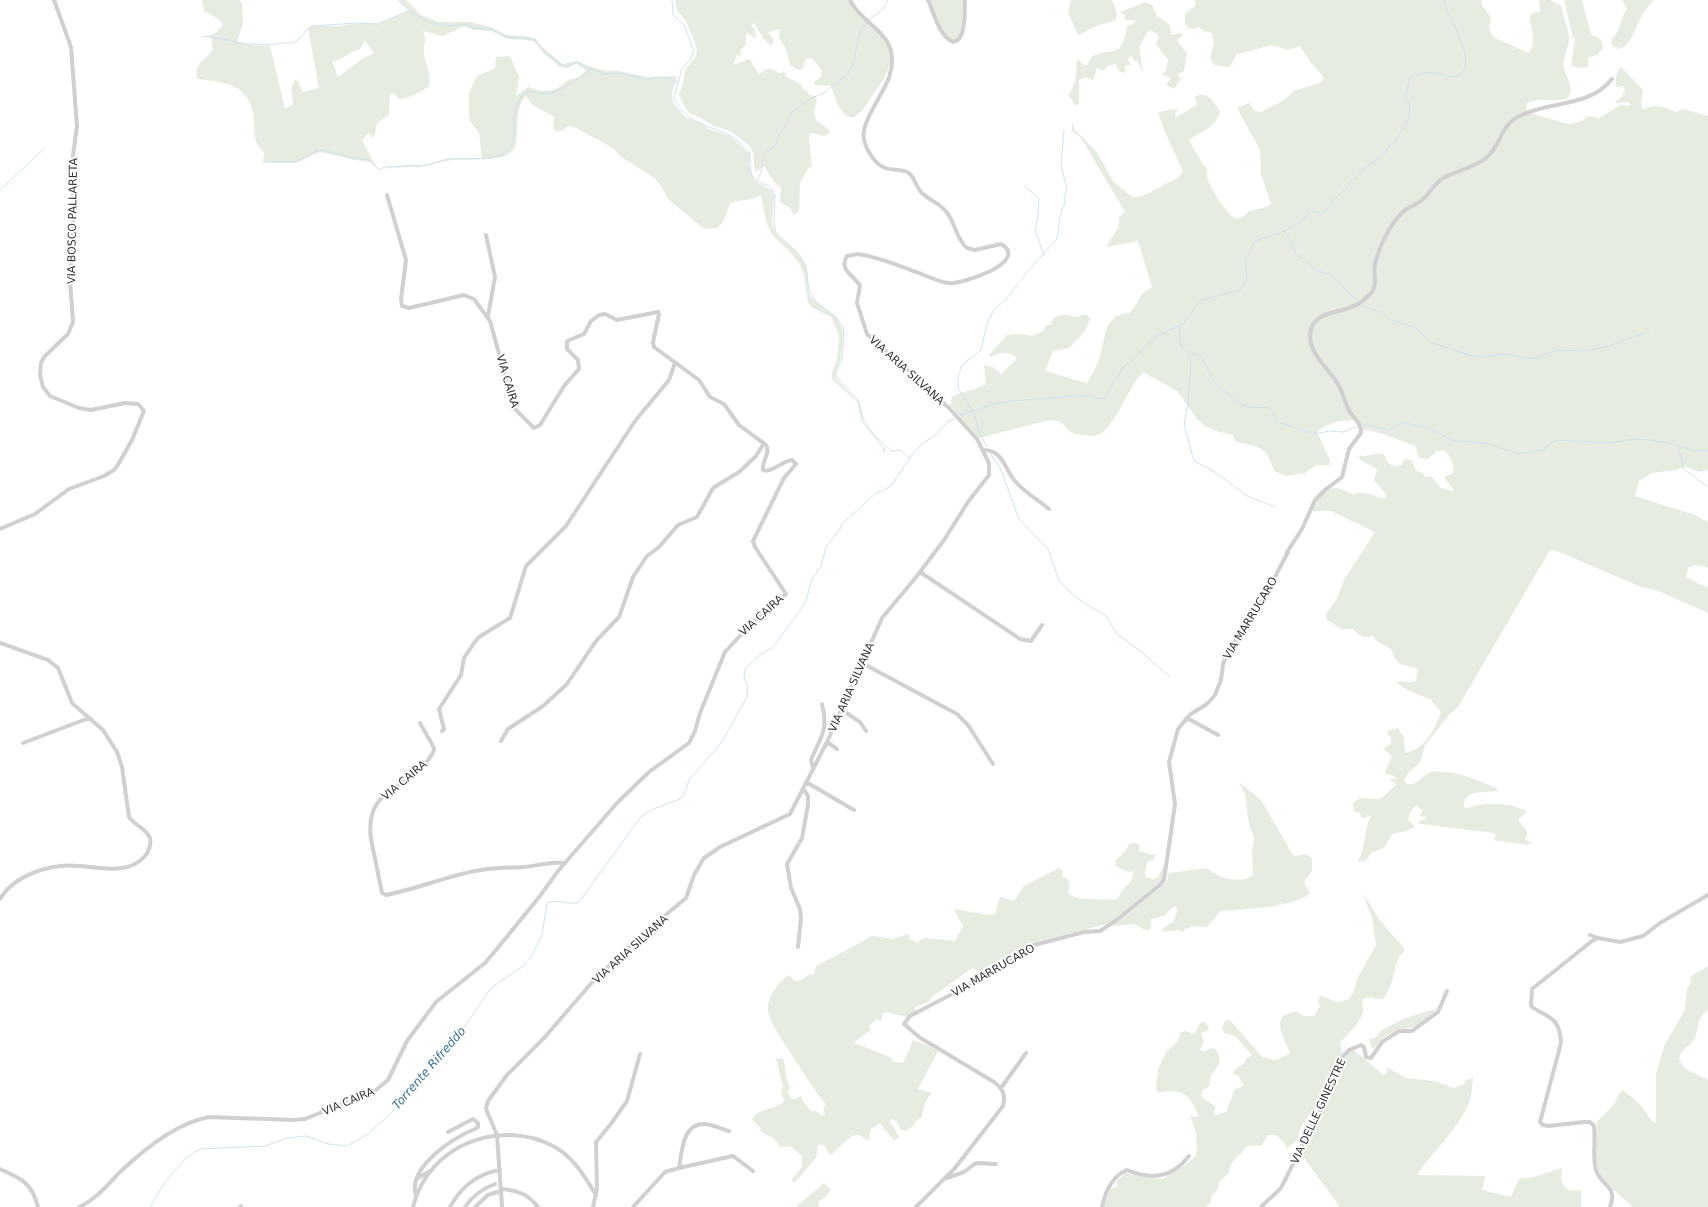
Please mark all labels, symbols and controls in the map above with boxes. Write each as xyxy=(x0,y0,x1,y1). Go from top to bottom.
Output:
street label: VIA BOSCO PALLARETA xyxy=(65,157,80,284)
street label: VIA ARIA SILVANA xyxy=(866,333,947,408)
street label: VIA CAIRA xyxy=(494,353,521,410)
street label: VIA MARRUCARO xyxy=(1221,574,1280,662)
street label: VIA CAIRA xyxy=(737,592,786,639)
street label: VIA ARIA SILVANA xyxy=(826,640,877,734)
street label: VIA CAIRA xyxy=(379,757,430,803)
street label: VIA ARIA SILVANA xyxy=(590,912,671,986)
street label: VIA MARRUCARO xyxy=(949,941,1037,999)
water label: Torrente Rifreddo xyxy=(389,1024,469,1112)
street label: VIA DELLE GINESTRE xyxy=(1288,1056,1349,1166)
street label: VIA CAIRA xyxy=(320,1085,376,1118)

